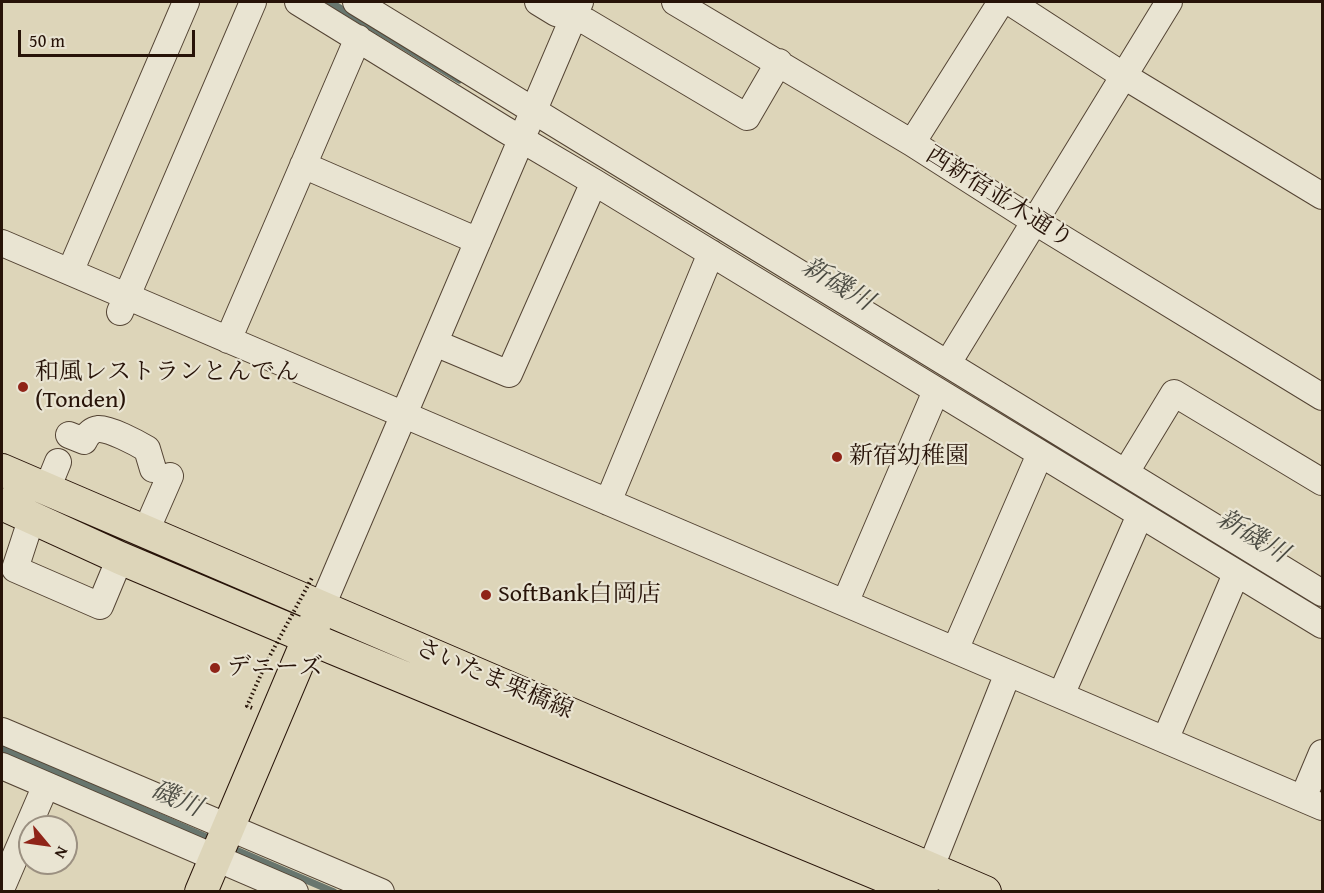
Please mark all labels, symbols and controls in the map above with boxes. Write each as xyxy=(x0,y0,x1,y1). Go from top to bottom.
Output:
scale bar xyxy=(21,18,198,56)
text: 50 m xyxy=(29,27,65,54)
street label: 西新宿並木通り xyxy=(920,141,1078,255)
water label: 新磯川 xyxy=(796,252,878,318)
place label: 和風レストランとんでん (Tonden) xyxy=(35,359,299,415)
marker: 和風レストランとんでん (Tonden) xyxy=(16,380,30,394)
place label: 新宿幼稚園 xyxy=(849,443,969,471)
marker: 新宿幼稚園 xyxy=(830,450,844,464)
water label: 新磯川 xyxy=(1211,504,1293,570)
place label: SoftBank白岡店 xyxy=(498,581,661,609)
marker: SoftBank白岡店 xyxy=(479,588,493,602)
street label: さいたま栗橋線 xyxy=(411,634,577,726)
place label: デニーズ xyxy=(227,654,323,682)
marker: デニーズ xyxy=(208,661,222,675)
water label: 磯川 xyxy=(146,775,206,825)
north arrow xyxy=(18,815,78,875)
text: N xyxy=(49,842,75,863)

